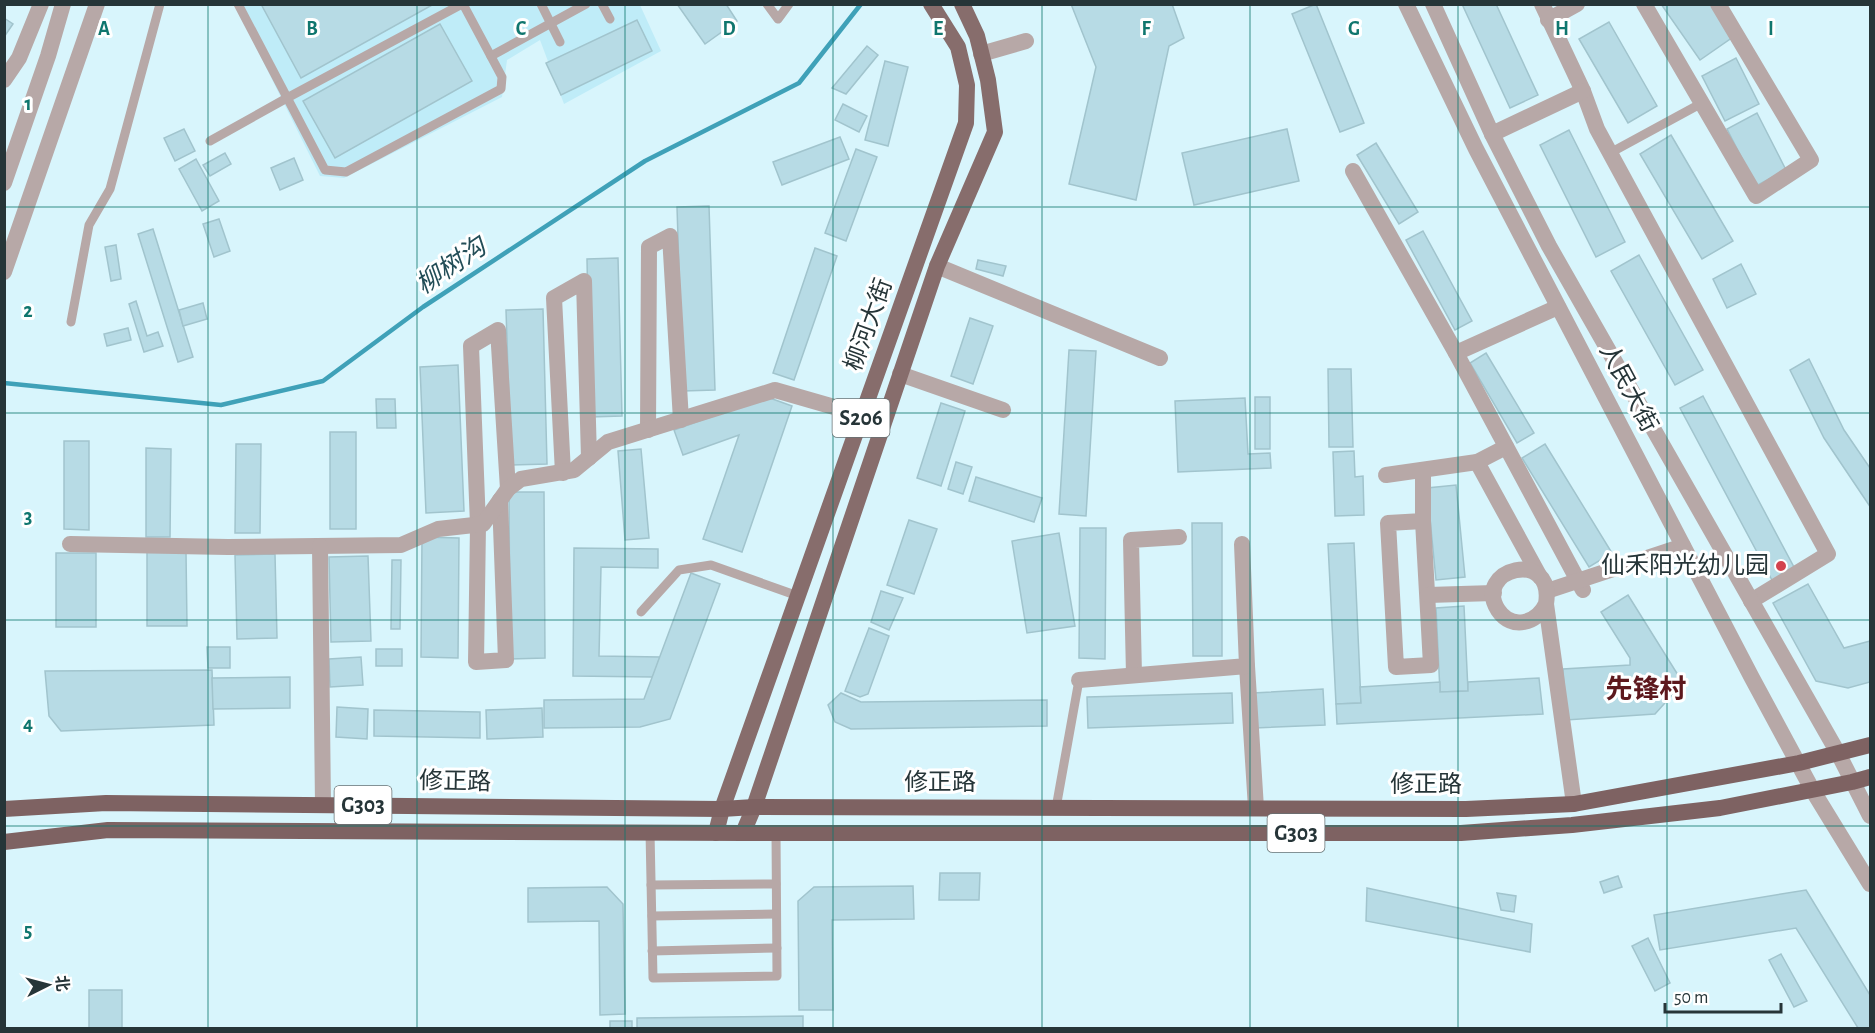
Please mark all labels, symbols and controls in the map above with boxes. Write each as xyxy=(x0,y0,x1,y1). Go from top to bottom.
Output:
text: A xyxy=(98,19,110,39)
text: B xyxy=(306,19,318,39)
text: C xyxy=(516,19,527,39)
text: D xyxy=(722,19,736,39)
text: E xyxy=(933,19,943,39)
text: F xyxy=(1141,19,1151,39)
text: G xyxy=(1348,19,1360,39)
text: H xyxy=(1555,19,1569,39)
text: I xyxy=(1768,19,1774,39)
text: 1 xyxy=(24,94,32,114)
water label: 柳树沟 xyxy=(411,231,493,299)
street label: 柳河大街 xyxy=(839,275,897,374)
text: 2 xyxy=(23,301,33,321)
street label: 人民大街 xyxy=(1595,339,1663,436)
road number: S206 xyxy=(832,399,890,437)
text: 3 xyxy=(24,507,32,527)
place label: 仙禾阳光幼儿园 xyxy=(1601,552,1769,578)
marker: 仙禾阳光幼儿园 xyxy=(1774,559,1788,573)
district label: 先锋村 xyxy=(1606,675,1687,703)
text: 4 xyxy=(23,714,33,734)
street label: 修正路 xyxy=(419,767,491,795)
street label: 修正路 xyxy=(904,769,976,795)
street label: 修正路 xyxy=(1390,771,1462,797)
road number: G303 xyxy=(334,786,392,824)
road number: G303 xyxy=(1268,814,1324,852)
text: 5 xyxy=(24,921,32,941)
north arrow xyxy=(18,955,78,1015)
text: 北 xyxy=(53,975,72,992)
scale bar xyxy=(1665,976,1780,1014)
text: 50 m xyxy=(1674,989,1708,1007)

